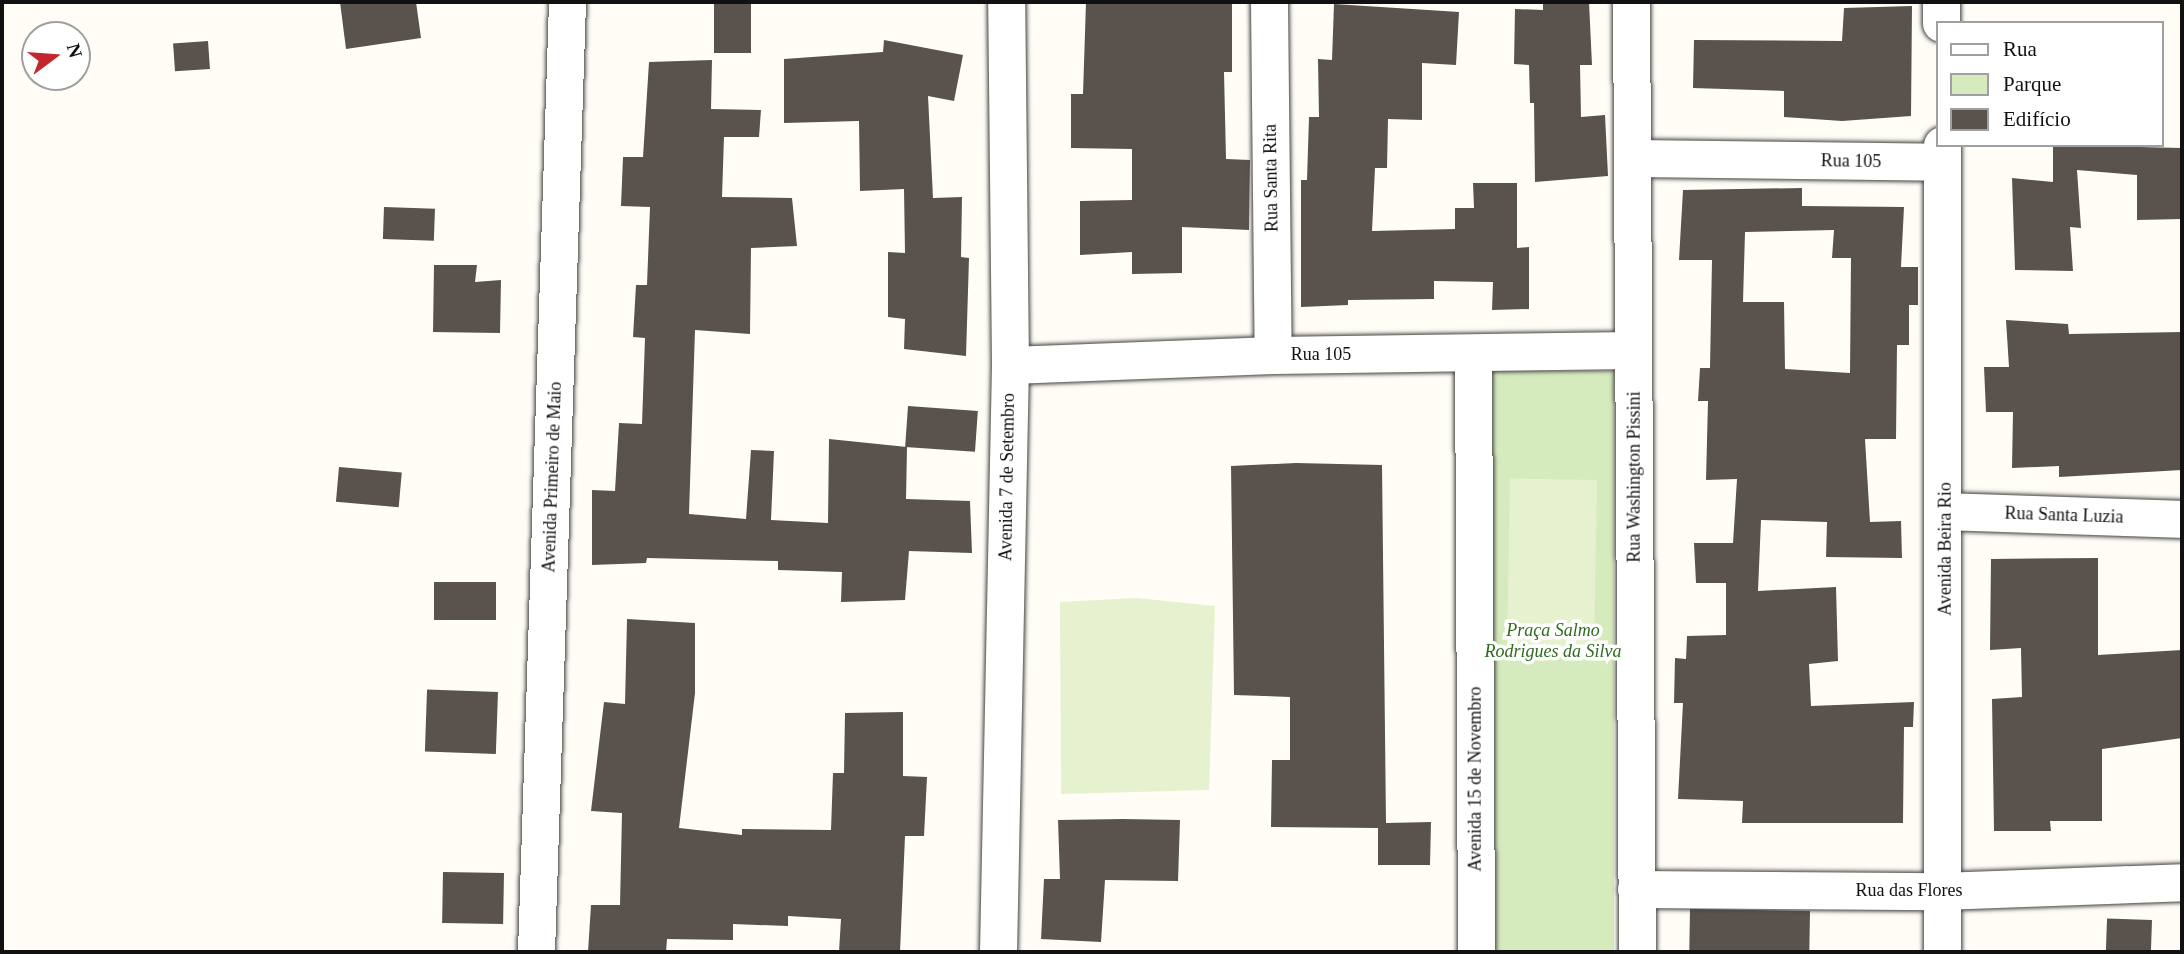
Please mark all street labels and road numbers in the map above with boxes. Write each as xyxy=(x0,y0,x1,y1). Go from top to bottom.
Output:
street label: Rua Santa Rita xyxy=(1259,124,1283,232)
street label: Rua 105 xyxy=(1821,150,1881,172)
street label: Rua 105 xyxy=(1291,343,1351,365)
street label: Avenida Primeiro de Maio xyxy=(538,381,566,573)
street label: Rua Washington Pissini xyxy=(1623,391,1645,563)
street label: Avenida 7 de Setembro xyxy=(995,393,1019,561)
street label: Avenida Beira Rio xyxy=(1934,482,1956,616)
street label: Rua Santa Luzia xyxy=(2004,502,2124,528)
street label: Avenida 15 de Novembro xyxy=(1464,686,1486,872)
street label: Rua das Flores xyxy=(1856,879,1962,901)

